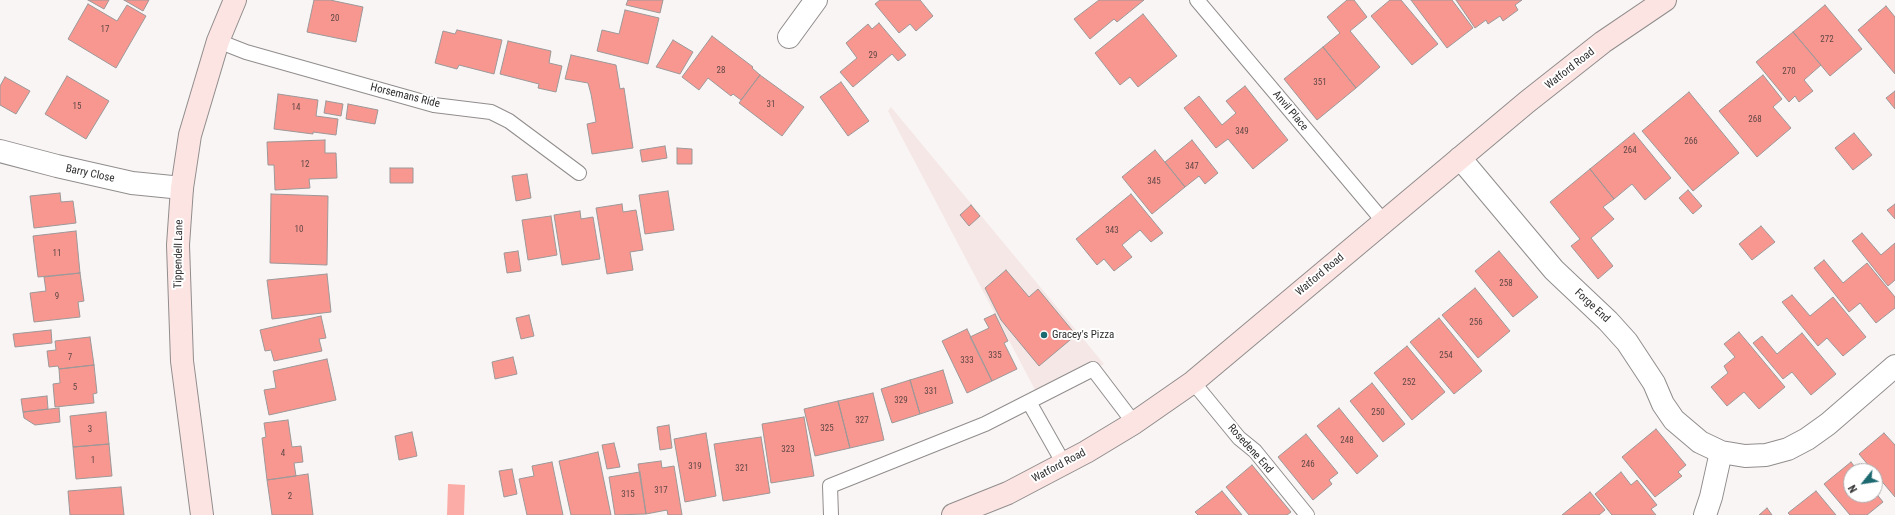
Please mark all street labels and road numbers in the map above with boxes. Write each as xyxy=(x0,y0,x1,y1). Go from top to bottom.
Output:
street label: Watford Road xyxy=(1543,46,1597,92)
street label: Horsemans Ride xyxy=(369,81,441,111)
street label: Anvil Place xyxy=(1269,88,1311,134)
street label: Barry Close xyxy=(64,162,116,186)
street label: Tippendell Lane xyxy=(172,220,186,288)
street label: Watford Road xyxy=(1293,251,1347,299)
street label: Forge End xyxy=(1572,286,1612,326)
street label: Rosedene End xyxy=(1225,422,1275,476)
street label: Watford Road xyxy=(1030,446,1088,486)

